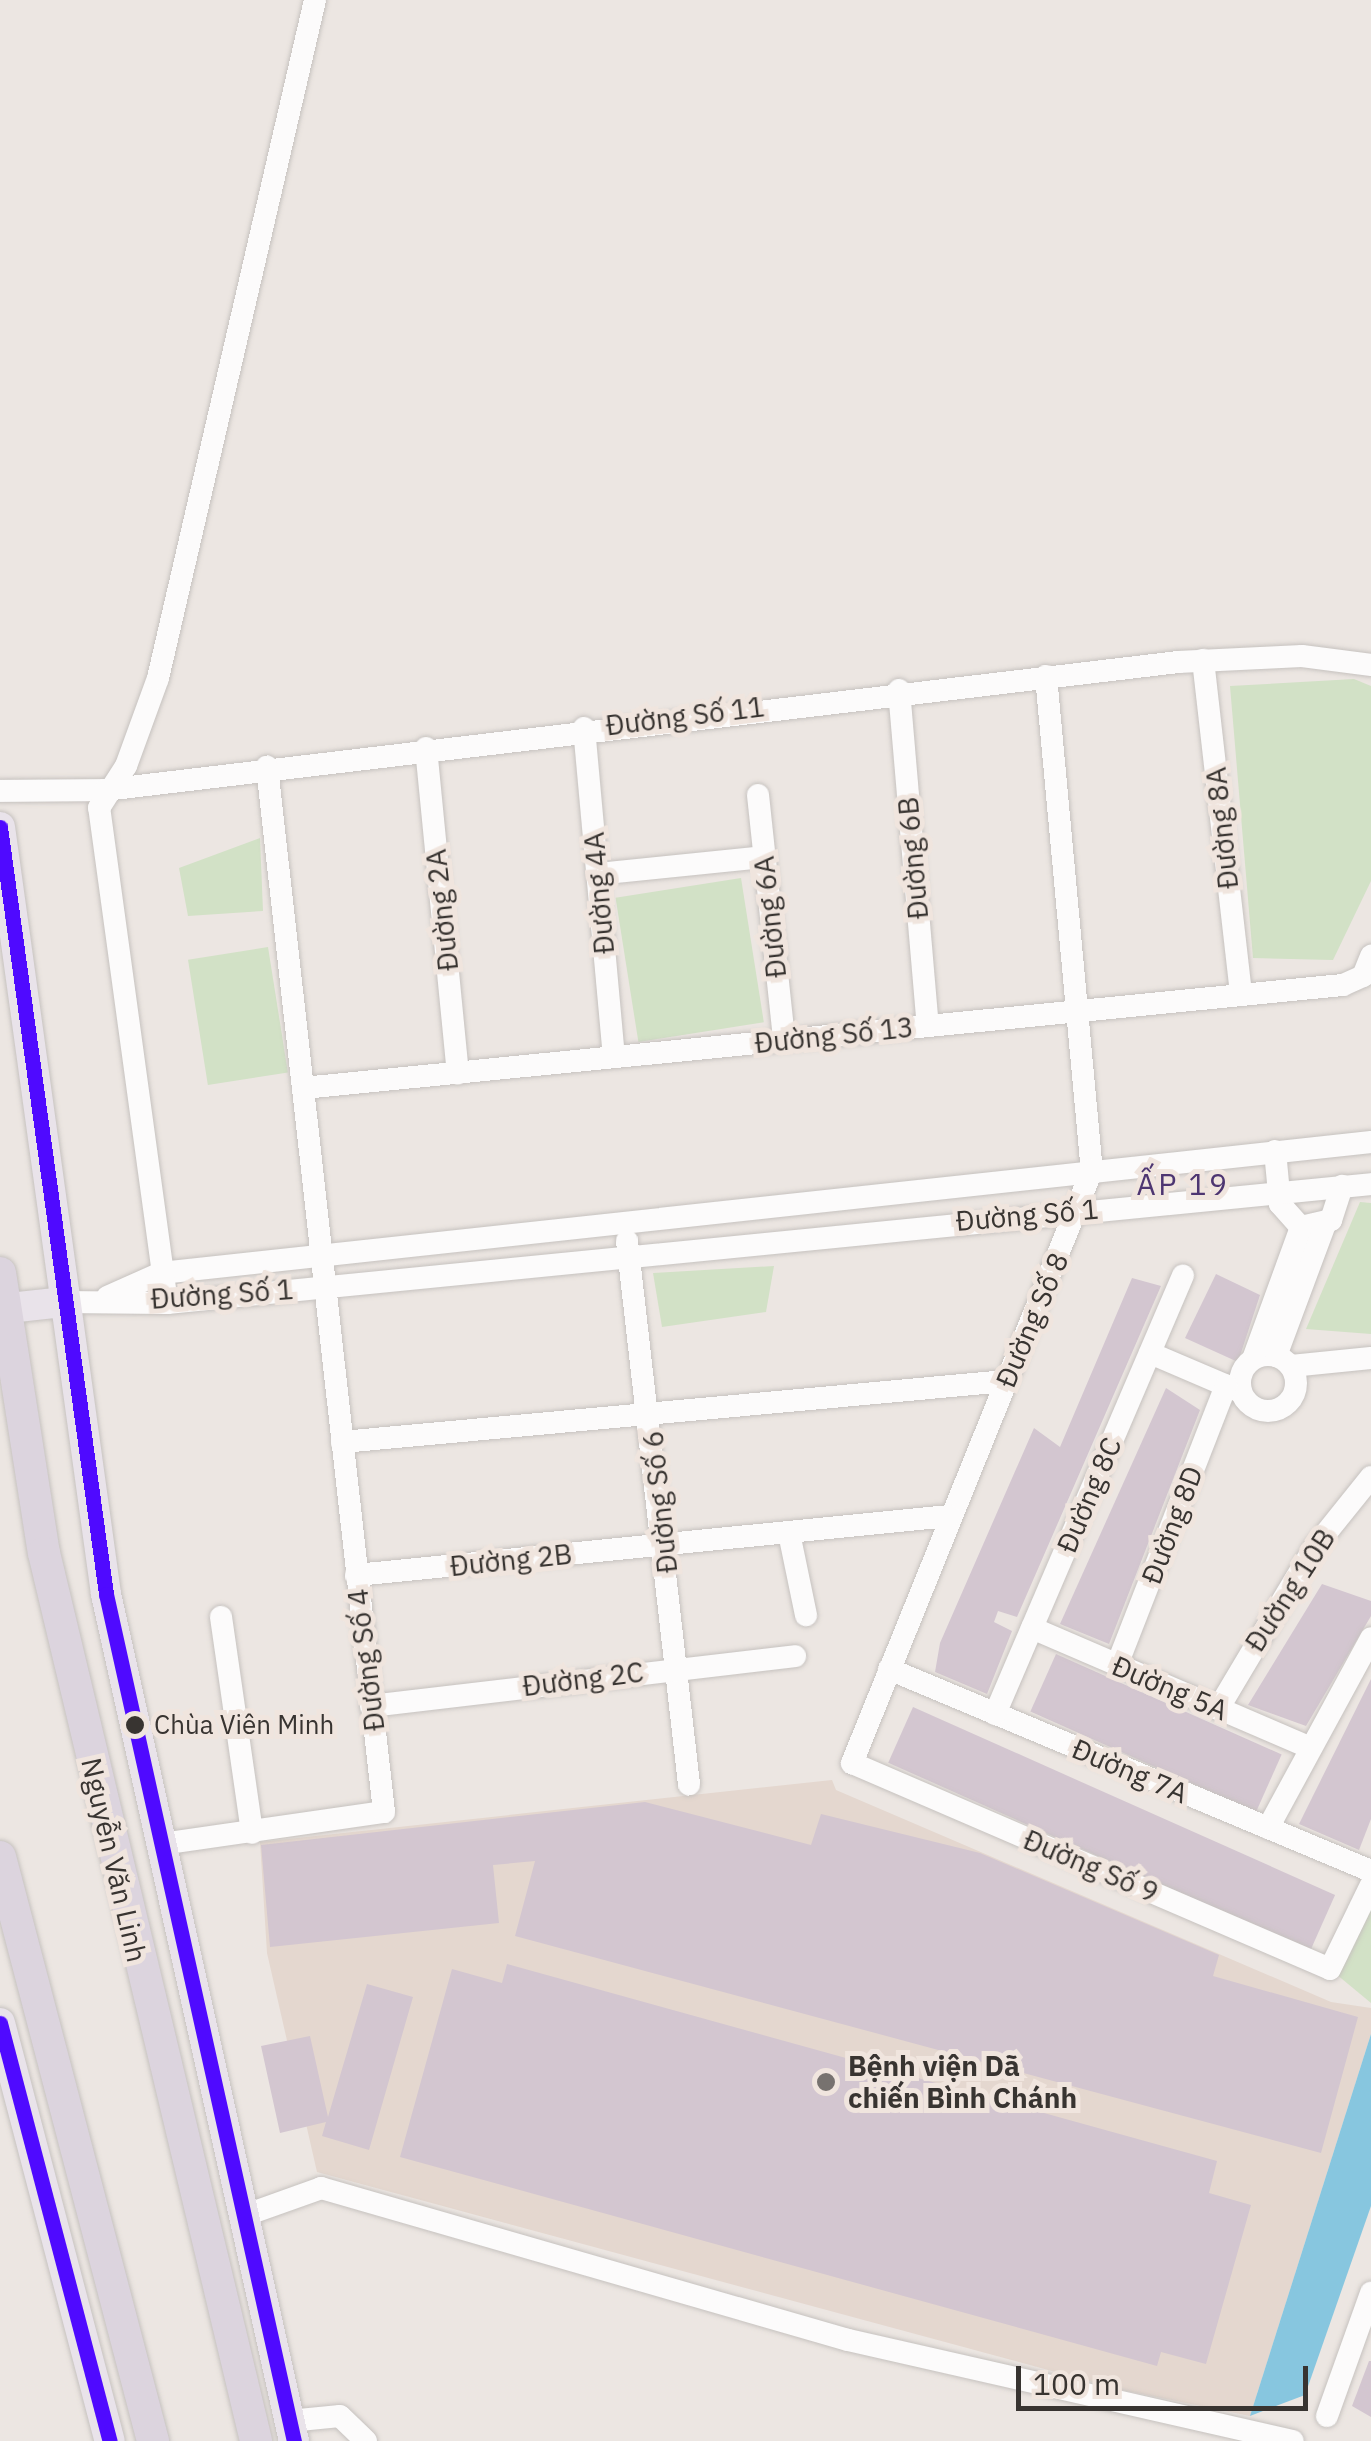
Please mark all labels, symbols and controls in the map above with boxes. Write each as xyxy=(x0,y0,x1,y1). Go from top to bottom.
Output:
street label: Đường Số 11 xyxy=(604,690,766,742)
street label: Đường 8A xyxy=(1199,765,1245,891)
street label: Đường 6B xyxy=(891,795,935,921)
street label: Đường 4A xyxy=(577,831,621,955)
street label: Đường 2A xyxy=(419,847,465,973)
street label: Đường 6A xyxy=(747,854,793,980)
street label: Đường Số 13 xyxy=(753,1010,915,1060)
district label: ẤP 19 xyxy=(1137,1166,1229,1202)
street label: Đường Số 1 xyxy=(954,1192,1100,1238)
street label: Đường Số 8 xyxy=(989,1248,1075,1392)
street label: Đường Số 1 xyxy=(149,1272,295,1316)
street label: Đường Số 6 xyxy=(636,1429,684,1575)
street label: Đường 8C xyxy=(1050,1432,1128,1558)
street label: Đường 8D xyxy=(1134,1461,1210,1589)
street label: Đường 10B xyxy=(1238,1522,1342,1658)
street label: Đường 2B xyxy=(448,1537,574,1583)
street label: Đường Số 4 xyxy=(341,1587,391,1733)
street label: Đường 5A xyxy=(1107,1649,1233,1727)
street label: Đường 2C xyxy=(520,1655,646,1703)
place label: Chùa Viên Minh xyxy=(154,1709,334,1741)
marker: Chùa Viên Minh xyxy=(125,1715,145,1735)
street label: Đường 7A xyxy=(1067,1732,1193,1810)
street label: Nguyễn Văn Linh xyxy=(74,1755,154,1965)
street label: Đường Số 9 xyxy=(1019,1823,1163,1909)
place label: Bệnh viện Dã chiến Bình Chánh xyxy=(848,2049,1077,2115)
marker: Bệnh viện Dã chiến Bình Chánh xyxy=(813,2069,839,2095)
scale bar xyxy=(1021,2346,1314,2408)
text: 100 m xyxy=(1033,2364,1120,2403)

